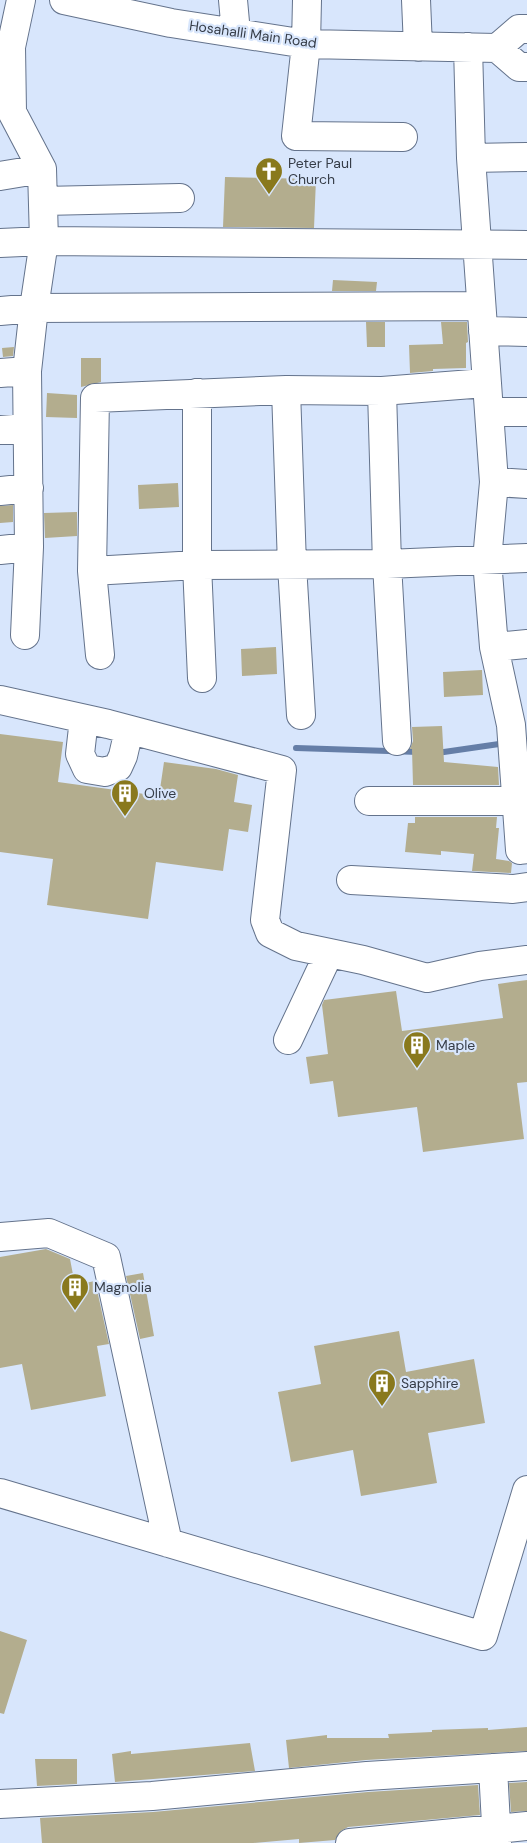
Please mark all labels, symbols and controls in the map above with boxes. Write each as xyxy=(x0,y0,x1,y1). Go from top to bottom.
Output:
street label: Hosahalli Main Road xyxy=(188,16,318,52)
place label: Peter Paul Church xyxy=(288,154,352,188)
church icon: Peter Paul Church xyxy=(254,156,284,195)
building icon: Olive xyxy=(110,778,140,817)
place label: Olive xyxy=(144,784,176,802)
building icon: Maple xyxy=(402,1030,432,1069)
place label: Maple xyxy=(436,1036,475,1054)
building icon: Magnolia xyxy=(60,1272,90,1311)
place label: Magnolia xyxy=(94,1278,152,1296)
building icon: Sapphire xyxy=(367,1368,397,1407)
place label: Sapphire xyxy=(401,1374,459,1392)

